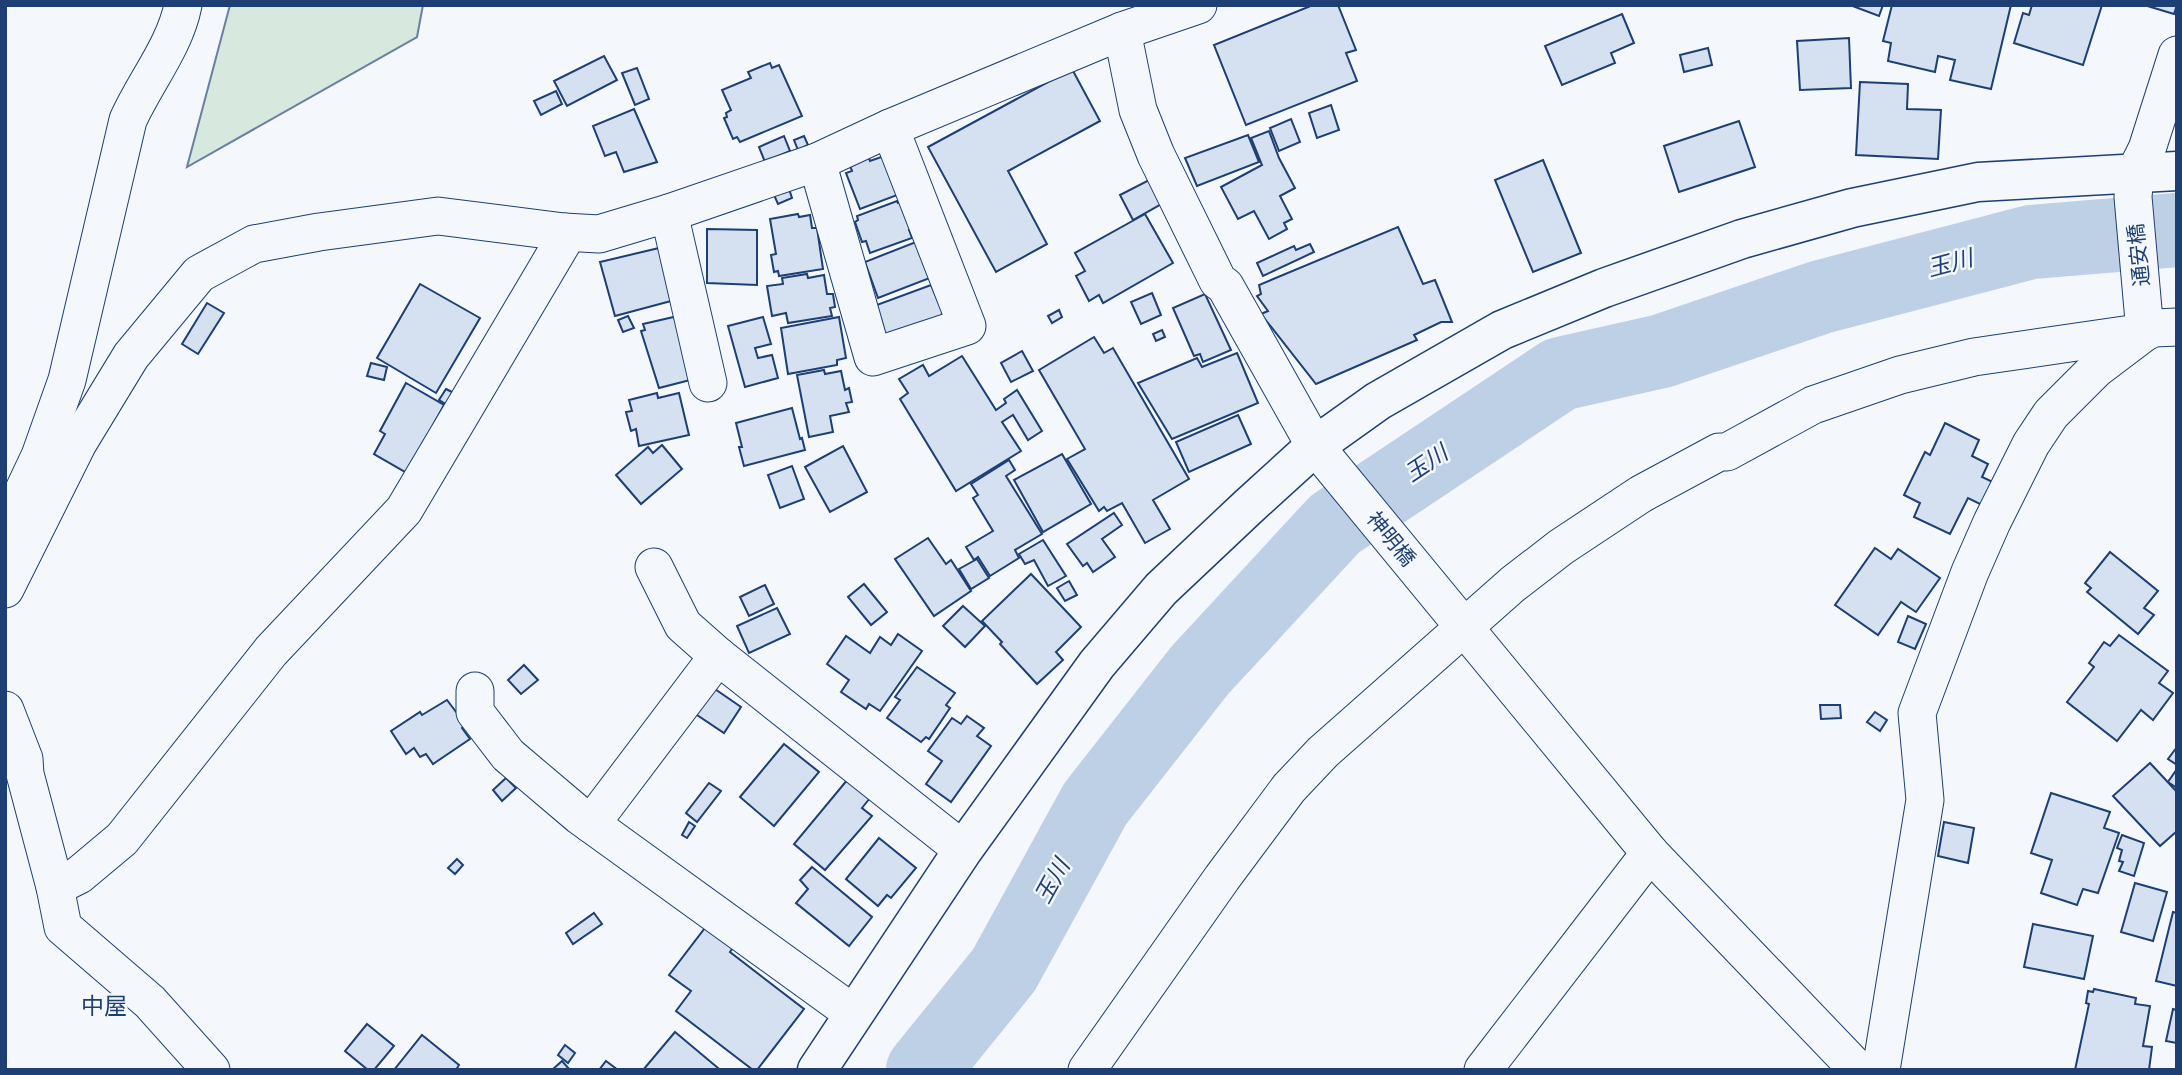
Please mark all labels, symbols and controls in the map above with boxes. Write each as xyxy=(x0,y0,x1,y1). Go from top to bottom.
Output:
street label: 通安橋 xyxy=(2122,222,2156,288)
water label: 玉川 xyxy=(1924,242,1979,284)
water label: 玉川 xyxy=(1399,436,1457,489)
street label: 神明橋 xyxy=(1360,506,1422,572)
water label: 玉川 xyxy=(1028,851,1079,909)
district label: 中屋 xyxy=(81,991,127,1022)

